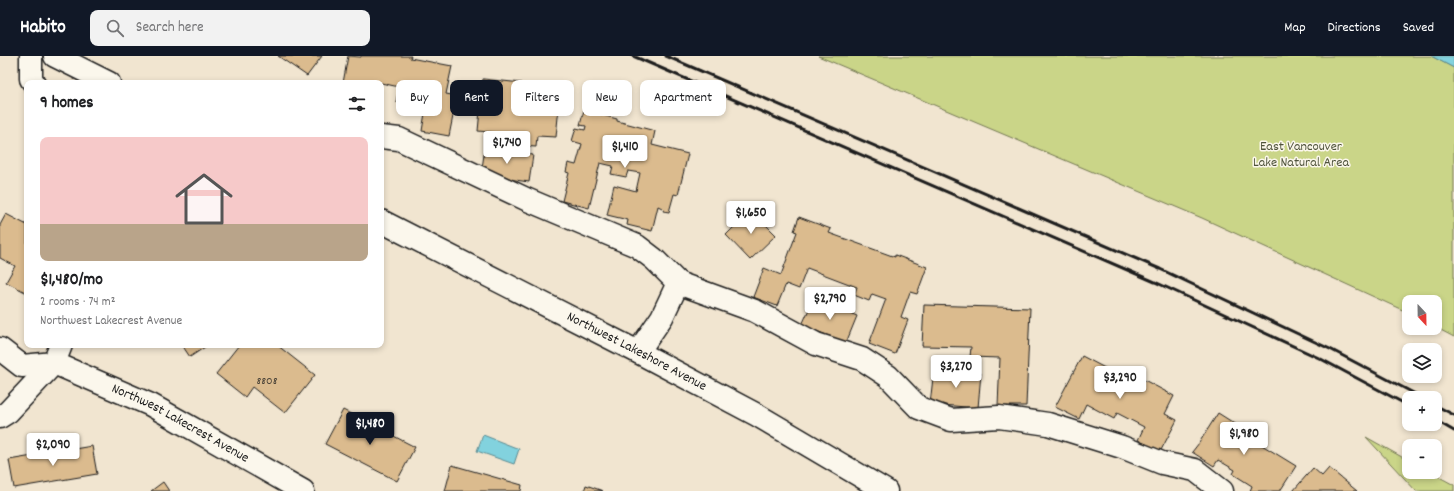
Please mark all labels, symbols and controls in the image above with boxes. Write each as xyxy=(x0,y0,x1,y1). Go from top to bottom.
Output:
search box xyxy=(90,10,370,46)
text: Habito xyxy=(20,15,66,42)
icon: search xyxy=(104,17,126,39)
text: Search here xyxy=(136,17,204,39)
text: Map xyxy=(1284,18,1306,38)
text: Directions xyxy=(1328,18,1381,38)
text: Saved xyxy=(1403,18,1434,38)
chip: Buy xyxy=(396,80,442,116)
chip: Rent xyxy=(450,80,503,116)
chip: Filters xyxy=(511,80,574,116)
chip: New xyxy=(582,80,632,116)
chip: Apartment xyxy=(640,80,726,116)
text: 9 homes xyxy=(40,92,93,116)
icon: filters xyxy=(346,93,368,115)
pin: $1,740 xyxy=(474,131,540,165)
text: $1,740 xyxy=(492,134,522,153)
pin: $1,410 xyxy=(592,135,658,169)
park label: East Vancouver Lake Natural Area xyxy=(1253,137,1349,173)
text: $1,410 xyxy=(611,138,639,157)
icon: home xyxy=(168,163,240,235)
pin: $1,650 xyxy=(718,201,784,235)
text: $1,650 xyxy=(735,204,767,223)
text: $1,480/mo xyxy=(40,269,103,293)
pin: $2,790 xyxy=(797,287,863,321)
text: $2,790 xyxy=(814,290,846,309)
text: 2 rooms · 74 m² xyxy=(40,293,115,312)
north arrow xyxy=(1402,295,1442,335)
map controls xyxy=(1402,295,1442,479)
street label: Northwest Lakeshore Avenue xyxy=(563,307,710,396)
text: Northwest Lakecrest Avenue xyxy=(40,312,182,331)
button: layers xyxy=(1402,343,1442,383)
pin: $3,270 xyxy=(923,355,989,389)
text: $3,270 xyxy=(940,358,972,377)
pin: $3,290 xyxy=(1087,366,1153,400)
text: $3,290 xyxy=(1103,369,1137,388)
house number: 8808 xyxy=(257,373,278,390)
street label: Northwest Lakecrest Avenue xyxy=(108,379,253,468)
button: + xyxy=(1402,391,1442,431)
pin: $1,480 xyxy=(337,412,403,446)
text: $1,480 xyxy=(355,415,385,434)
pin: $1,980 xyxy=(1211,422,1277,456)
text: $1,980 xyxy=(1229,425,1259,444)
pin: $2,090 xyxy=(20,433,86,467)
text: $2,090 xyxy=(36,436,70,455)
button: − xyxy=(1402,439,1442,479)

